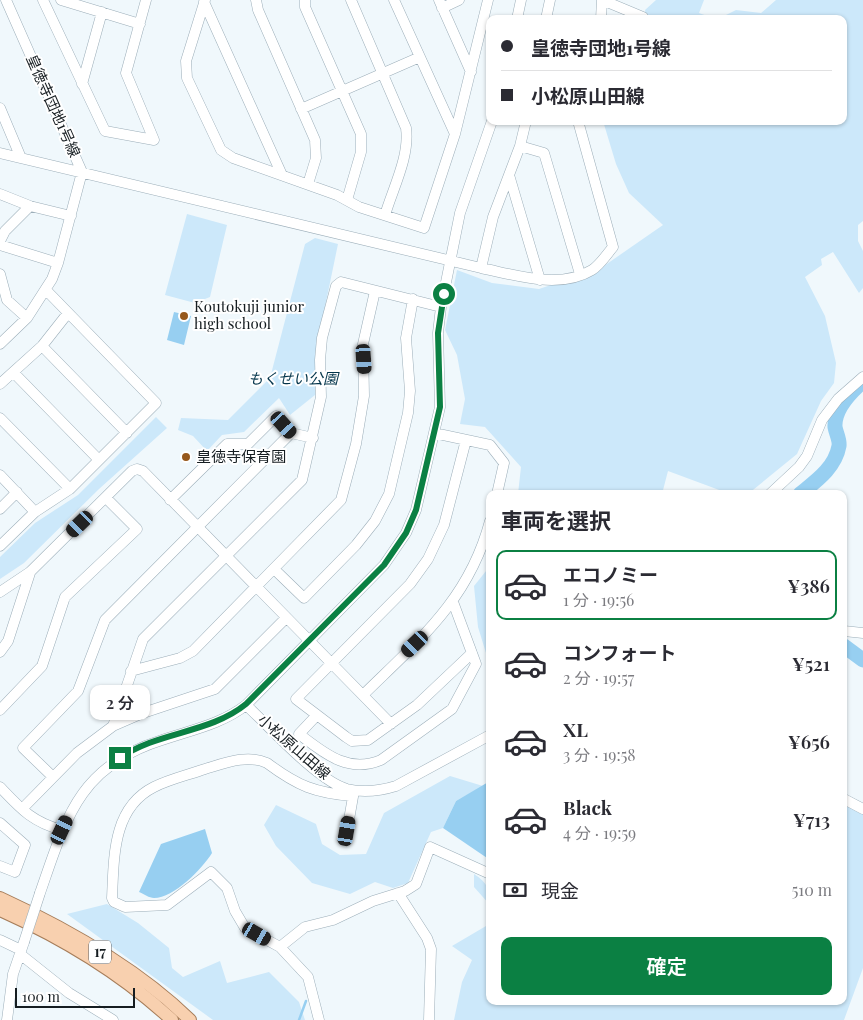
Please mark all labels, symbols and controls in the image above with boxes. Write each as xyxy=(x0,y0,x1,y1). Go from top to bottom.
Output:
text: 皇徳寺団地1号線 xyxy=(531,34,671,60)
street label: 皇徳寺団地1号線 xyxy=(22,51,86,160)
text: 小松原山田線 xyxy=(531,82,645,108)
route start xyxy=(433,283,455,305)
place label: Koutokuji junior high school xyxy=(194,296,305,333)
marker: Koutokuji junior high school xyxy=(178,310,190,322)
car xyxy=(355,344,372,374)
park label: もくせい公園 xyxy=(248,368,340,388)
car xyxy=(268,409,299,441)
place label: 皇徳寺保育園 xyxy=(196,446,286,466)
marker: 皇徳寺保育園 xyxy=(180,451,192,463)
text: 車両を選択 xyxy=(501,505,611,535)
car xyxy=(63,508,96,540)
text: エコノミー xyxy=(563,561,658,587)
icon: car xyxy=(503,563,548,608)
text: ¥386 xyxy=(788,572,830,598)
text: 1 分 · 19:56 xyxy=(563,589,634,610)
car xyxy=(398,628,431,660)
text: コンフォート xyxy=(563,639,676,665)
icon: car xyxy=(503,641,548,686)
text: ¥521 xyxy=(792,650,830,676)
text: 2 分 · 19:57 xyxy=(563,667,634,688)
callout: 2 分 xyxy=(90,686,150,720)
text: 2 分 xyxy=(106,692,134,713)
street label: 小松原山田線 xyxy=(254,709,335,783)
text: XL xyxy=(563,716,588,742)
icon: car xyxy=(503,719,548,764)
text: ¥656 xyxy=(788,728,830,754)
text: 3 分 · 19:58 xyxy=(563,744,636,765)
route end xyxy=(109,747,131,769)
text: Black xyxy=(563,794,612,820)
icon: car xyxy=(503,797,548,842)
text: ¥713 xyxy=(793,806,830,832)
car xyxy=(48,813,75,847)
car xyxy=(337,815,356,847)
text: 4 分 · 19:59 xyxy=(563,822,636,843)
icon: cash xyxy=(501,876,529,904)
text: 現金 xyxy=(541,877,579,903)
text: 510 m xyxy=(792,879,832,900)
car xyxy=(240,920,273,948)
button: 確定 xyxy=(501,937,832,995)
road number: 17 xyxy=(89,940,111,964)
scale bar xyxy=(15,985,135,1008)
text: 100 m xyxy=(22,987,60,1006)

